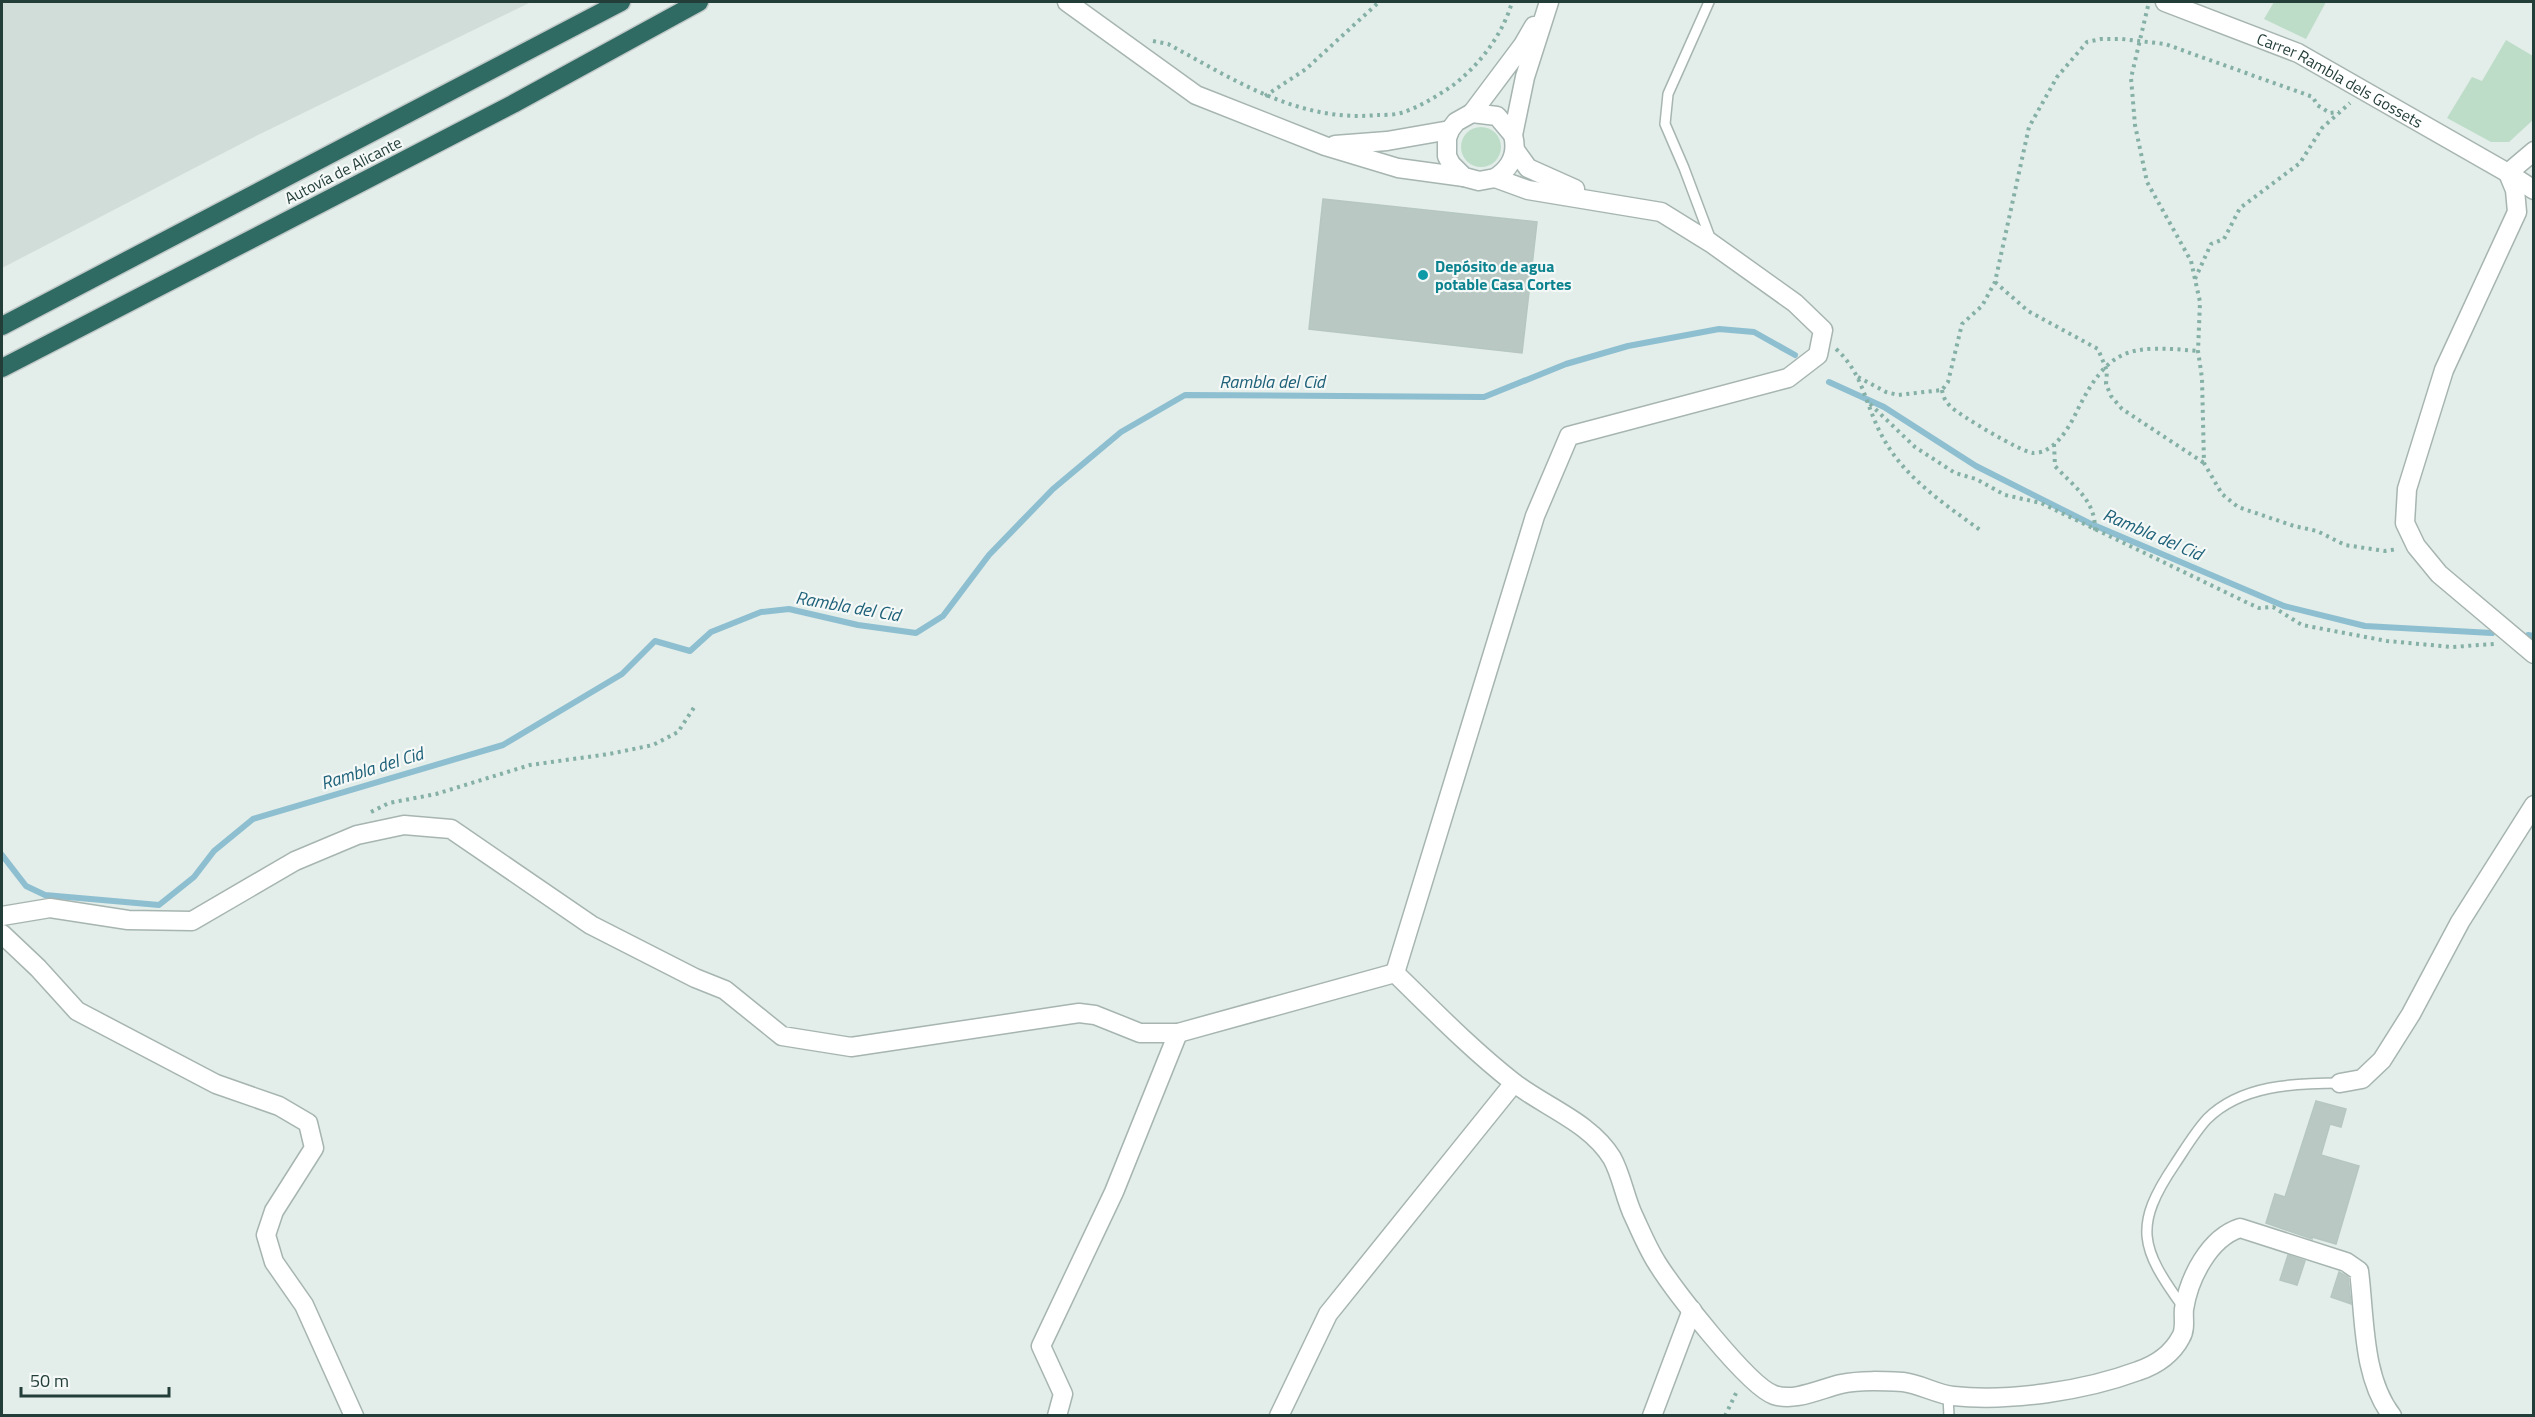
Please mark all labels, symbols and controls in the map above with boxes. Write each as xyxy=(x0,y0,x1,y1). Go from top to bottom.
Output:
street label: Carrer Rambla dels Gossets xyxy=(2253,26,2427,134)
street label: Autovía de Alicante xyxy=(280,130,406,210)
place label: Depósito de agua potable Casa Cortes xyxy=(1435,254,1572,296)
marker: Depósito de agua potable Casa Cortes xyxy=(1416,268,1430,282)
water label: Rambla del Cid xyxy=(1219,368,1327,395)
water label: Rambla del Cid xyxy=(2099,501,2209,568)
water label: Rambla del Cid xyxy=(794,584,904,629)
water label: Rambla del Cid xyxy=(317,739,428,796)
scale bar xyxy=(21,1360,170,1398)
text: 50 m xyxy=(30,1367,69,1394)

